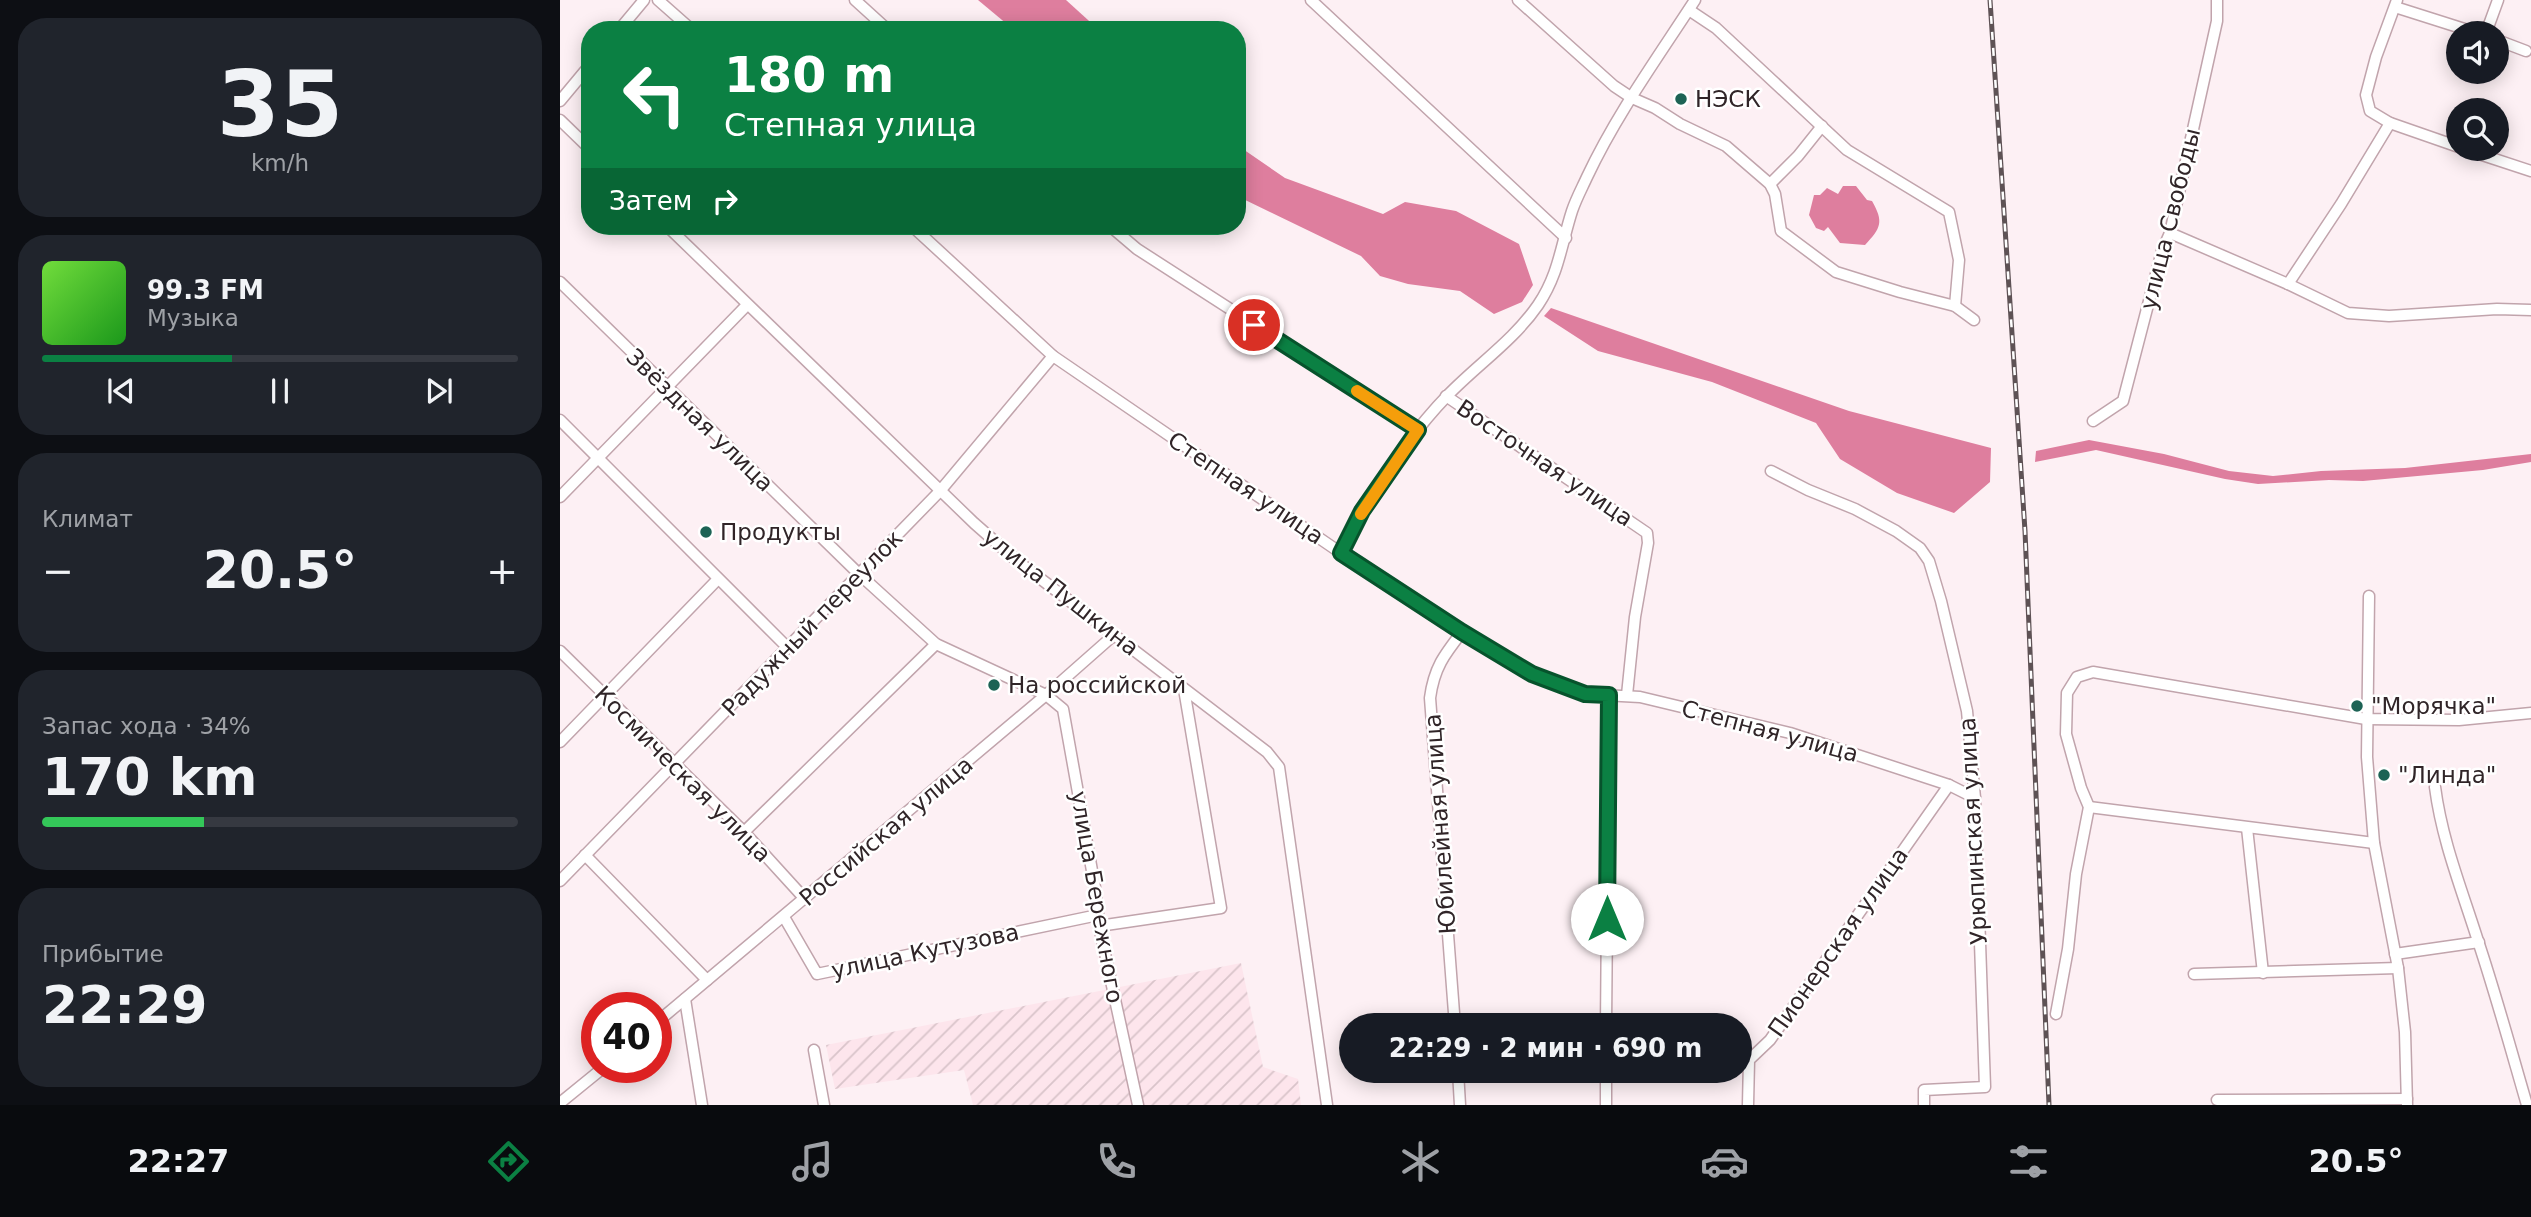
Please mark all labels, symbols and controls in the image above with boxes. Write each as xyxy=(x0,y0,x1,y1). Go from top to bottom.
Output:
map controls xyxy=(2446,21,2509,161)
button: sound xyxy=(2446,21,2509,84)
text: 180 m xyxy=(724,47,894,104)
icon: left xyxy=(609,49,700,140)
text: 35 xyxy=(217,52,343,157)
place label: НЭСК xyxy=(1695,86,1761,112)
marker: НЭСК xyxy=(1673,91,1689,107)
button: search xyxy=(2446,98,2509,161)
text: Степная улица xyxy=(724,106,977,144)
street label: улица Свободы xyxy=(2135,125,2205,313)
text: km/h xyxy=(251,150,309,176)
icon: right xyxy=(706,182,744,220)
text: Затем xyxy=(609,186,692,216)
text: 99.3 FM xyxy=(147,275,264,305)
pin xyxy=(1224,295,1284,355)
text: Музыка xyxy=(147,305,239,331)
icon: arrive xyxy=(1235,306,1273,344)
street label: Звёздная улица xyxy=(621,343,779,497)
icon: previous xyxy=(102,372,140,410)
icon: pause xyxy=(261,372,299,410)
icon: next xyxy=(420,372,458,410)
street label: Восточная улица xyxy=(1452,394,1638,532)
street label: Степная улица xyxy=(1163,426,1329,550)
text: Климат xyxy=(42,506,133,532)
place label: Продукты xyxy=(720,519,841,545)
street label: улица Пушкина xyxy=(978,523,1144,661)
marker: Продукты xyxy=(698,524,714,540)
street label: Радужный переулок xyxy=(717,525,908,721)
text: 20.5° xyxy=(203,540,357,600)
text: − xyxy=(42,549,74,593)
text: + xyxy=(486,549,518,593)
place label: На российской xyxy=(1008,672,1186,698)
marker: На российской xyxy=(986,677,1002,693)
street label: Космическая улица xyxy=(590,681,776,867)
place label: "Морячка" xyxy=(2371,693,2496,719)
street label: Степная улица xyxy=(1679,695,1861,767)
marker: "Морячка" xyxy=(2349,698,2365,714)
text: Запас хода · 34% xyxy=(42,713,251,739)
street label: Юбилейная улица xyxy=(1419,713,1461,935)
street label: Урюпинская улица xyxy=(1954,717,1992,945)
text: 170 km xyxy=(42,747,257,807)
street label: Российская улица xyxy=(794,751,978,911)
place label: "Линда" xyxy=(2398,762,2496,788)
marker: "Линда" xyxy=(2376,767,2392,783)
street label: улица Бережного xyxy=(1066,789,1128,1005)
street label: Пионерская улица xyxy=(1763,842,1913,1042)
position arrow xyxy=(1570,882,1644,956)
street label: улица Кутузова xyxy=(829,918,1021,984)
text: Прибытие xyxy=(42,941,164,967)
text: 22:29 xyxy=(42,975,208,1035)
speed limit sign: 40 xyxy=(581,992,672,1083)
text: 22:29 · 2 мин · 690 m xyxy=(1389,1033,1702,1063)
icon: directions xyxy=(484,1137,533,1186)
icon: music xyxy=(788,1137,837,1186)
icon: phone xyxy=(1092,1137,1141,1186)
icon: climate xyxy=(1396,1137,1445,1186)
icon: car xyxy=(1700,1137,1749,1186)
icon: filters xyxy=(2004,1137,2053,1186)
text: 22:27 xyxy=(128,1142,229,1180)
text: 20.5° xyxy=(2308,1142,2403,1180)

